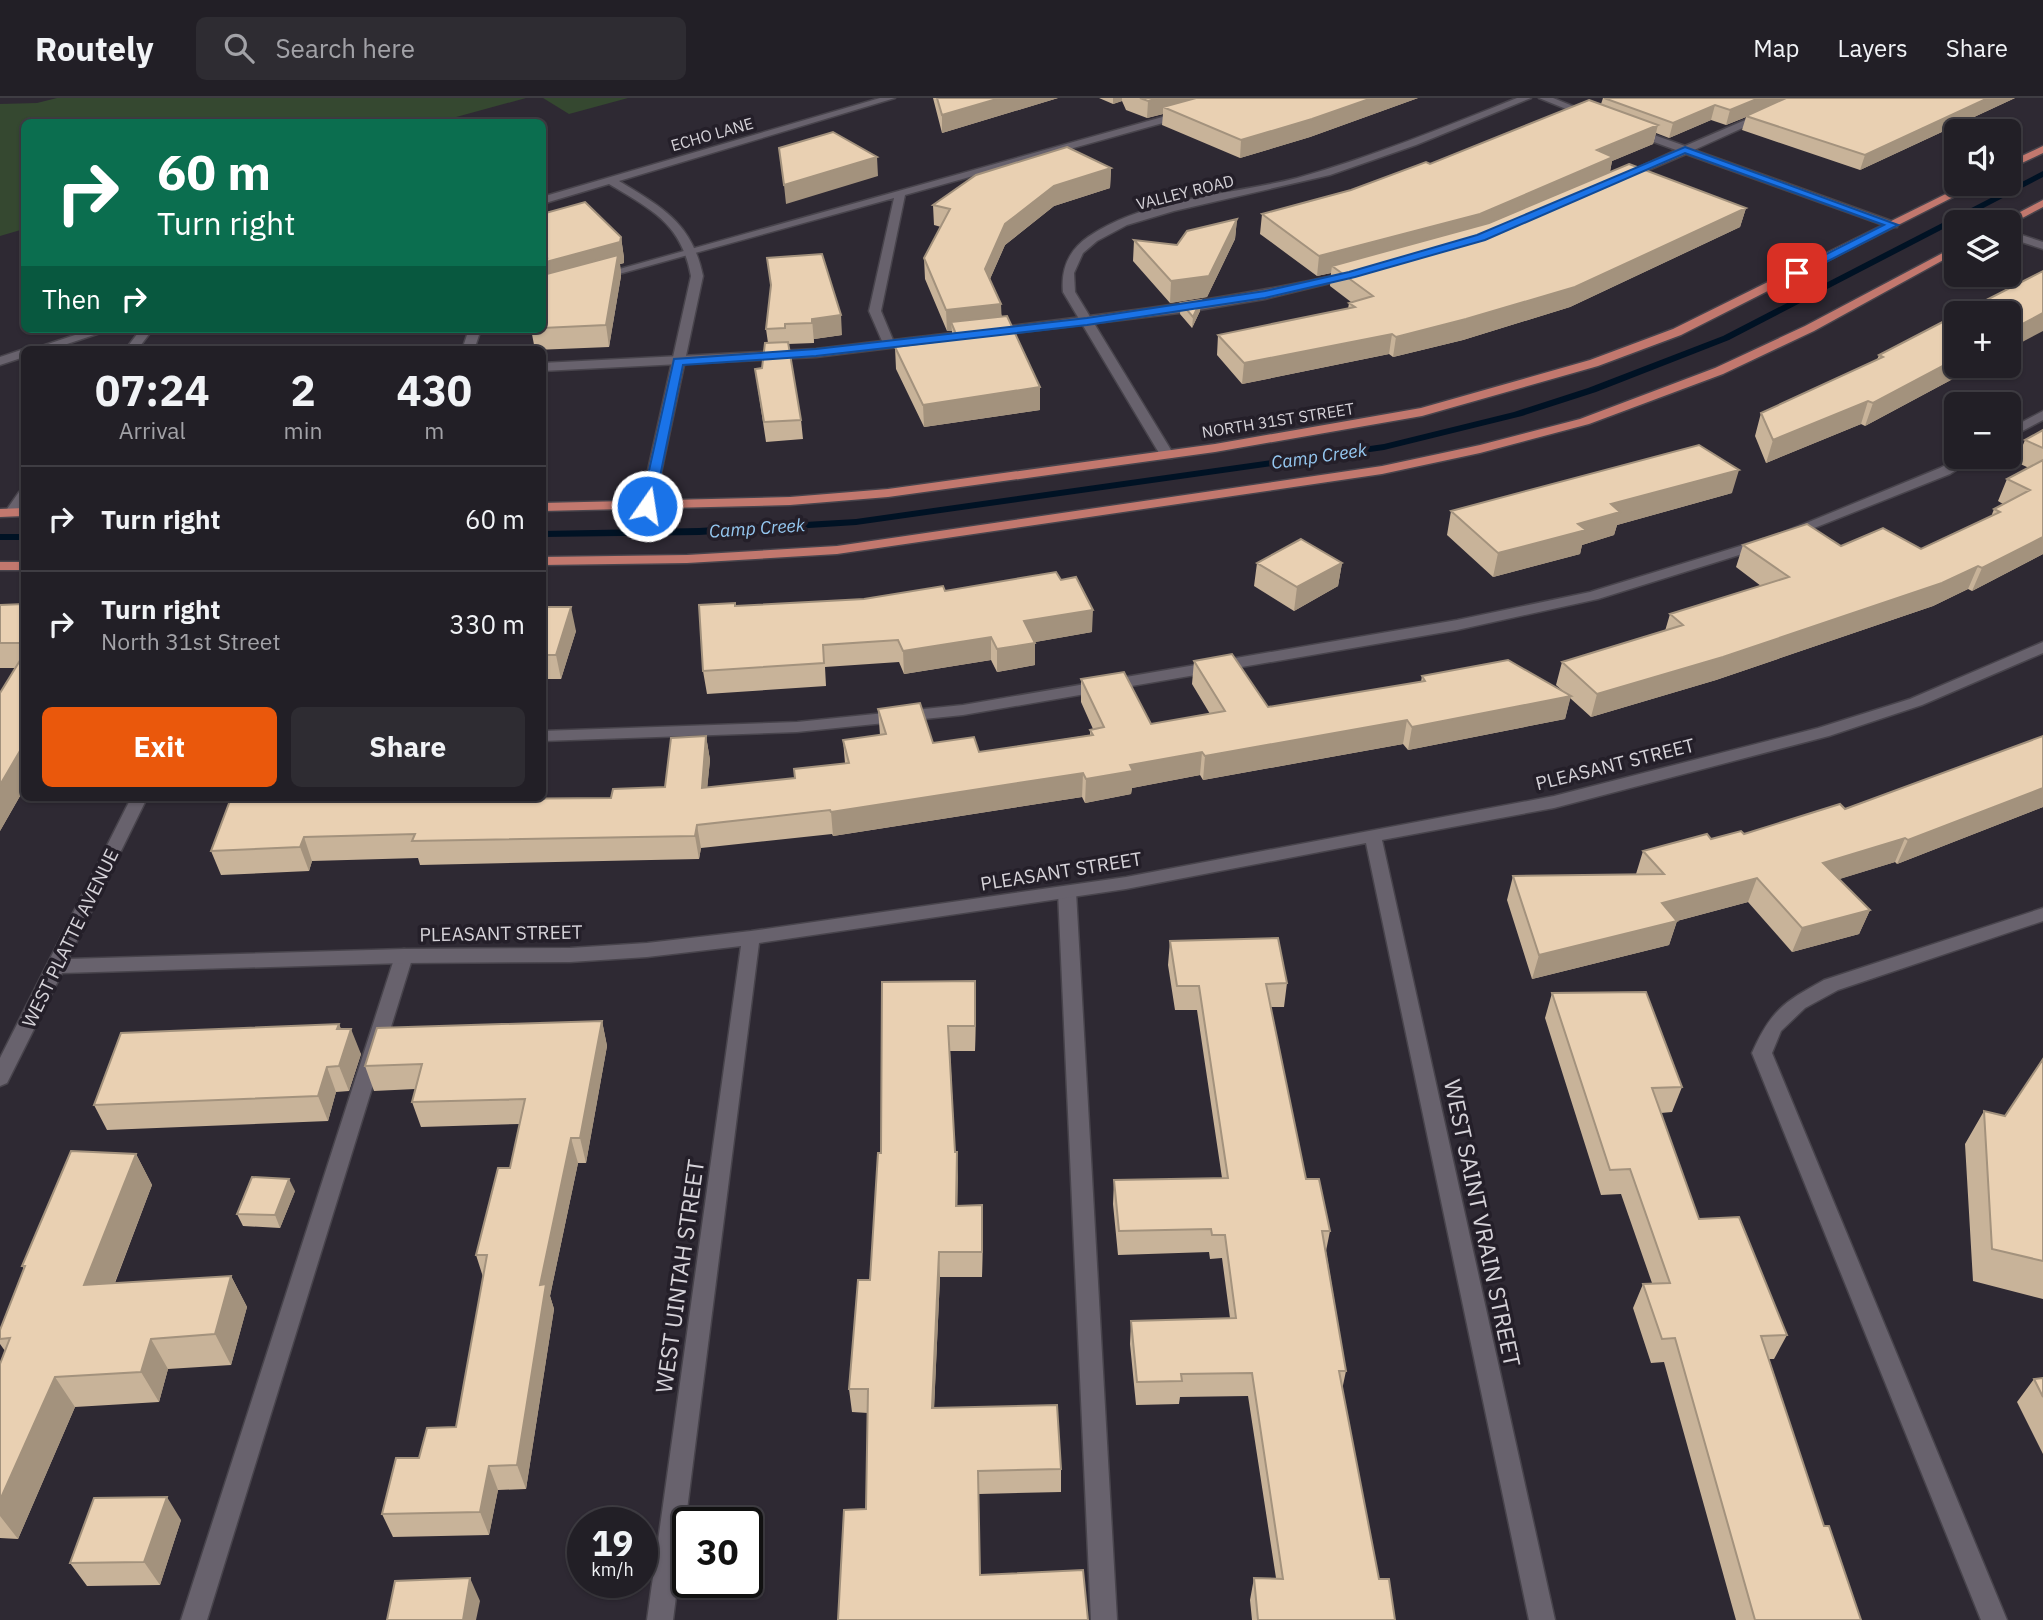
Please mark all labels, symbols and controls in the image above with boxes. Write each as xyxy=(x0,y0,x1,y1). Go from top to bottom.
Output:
search box xyxy=(196,17,686,80)
text: Routely xyxy=(35,27,154,70)
icon: search xyxy=(220,29,258,67)
text: Search here xyxy=(276,31,415,65)
text: Map xyxy=(1753,32,1800,64)
text: Layers xyxy=(1838,32,1908,64)
text: Share xyxy=(1946,32,2008,64)
street label: ECHO LANE xyxy=(668,113,756,155)
map controls xyxy=(1944,119,2021,469)
button: sound xyxy=(1944,119,2021,196)
text: 60 m xyxy=(157,140,271,203)
icon: right xyxy=(42,147,133,238)
street label: VALLEY ROAD xyxy=(1134,170,1236,214)
text: Turn right xyxy=(157,202,295,244)
button: layers xyxy=(1944,210,2021,287)
pin xyxy=(1767,243,1827,303)
icon: arrive xyxy=(1778,254,1816,292)
icon: right xyxy=(115,280,153,318)
text: Then xyxy=(42,282,101,316)
button: + xyxy=(1944,301,2021,378)
text: 07:24 xyxy=(95,363,210,418)
text: 2 xyxy=(290,363,316,418)
text: 430 xyxy=(396,363,472,418)
button: − xyxy=(1944,392,2021,469)
street label: NORTH 31ST STREET xyxy=(1200,398,1356,442)
text: Arrival xyxy=(119,415,186,445)
text: min xyxy=(284,415,322,445)
text: m xyxy=(424,415,444,445)
water label: Camp Creek xyxy=(1270,438,1369,474)
position arrow xyxy=(610,469,684,543)
icon: right xyxy=(42,500,80,538)
text: Turn right xyxy=(101,502,220,536)
text: 60 m xyxy=(465,502,525,536)
water label: Camp Creek xyxy=(708,513,806,543)
text: Turn right xyxy=(101,592,220,626)
icon: right xyxy=(42,605,80,643)
text: 330 m xyxy=(449,607,525,641)
text: North 31st Street xyxy=(101,626,280,656)
button: Exit xyxy=(42,707,277,787)
button: Share xyxy=(291,707,525,787)
street label: PLEASANT STREET xyxy=(1533,733,1697,795)
street label: WEST PLATTE AVENUE xyxy=(16,845,124,1031)
street label: PLEASANT STREET xyxy=(979,846,1144,896)
street label: PLEASANT STREET xyxy=(419,920,583,946)
street label: WEST SAINT VRAIN STREET xyxy=(1438,1077,1528,1369)
street label: WEST UINTAH STREET xyxy=(648,1157,710,1395)
speed limit sign: 30 xyxy=(672,1507,763,1598)
text: 19 xyxy=(591,1520,634,1566)
text: km/h xyxy=(591,1558,634,1581)

